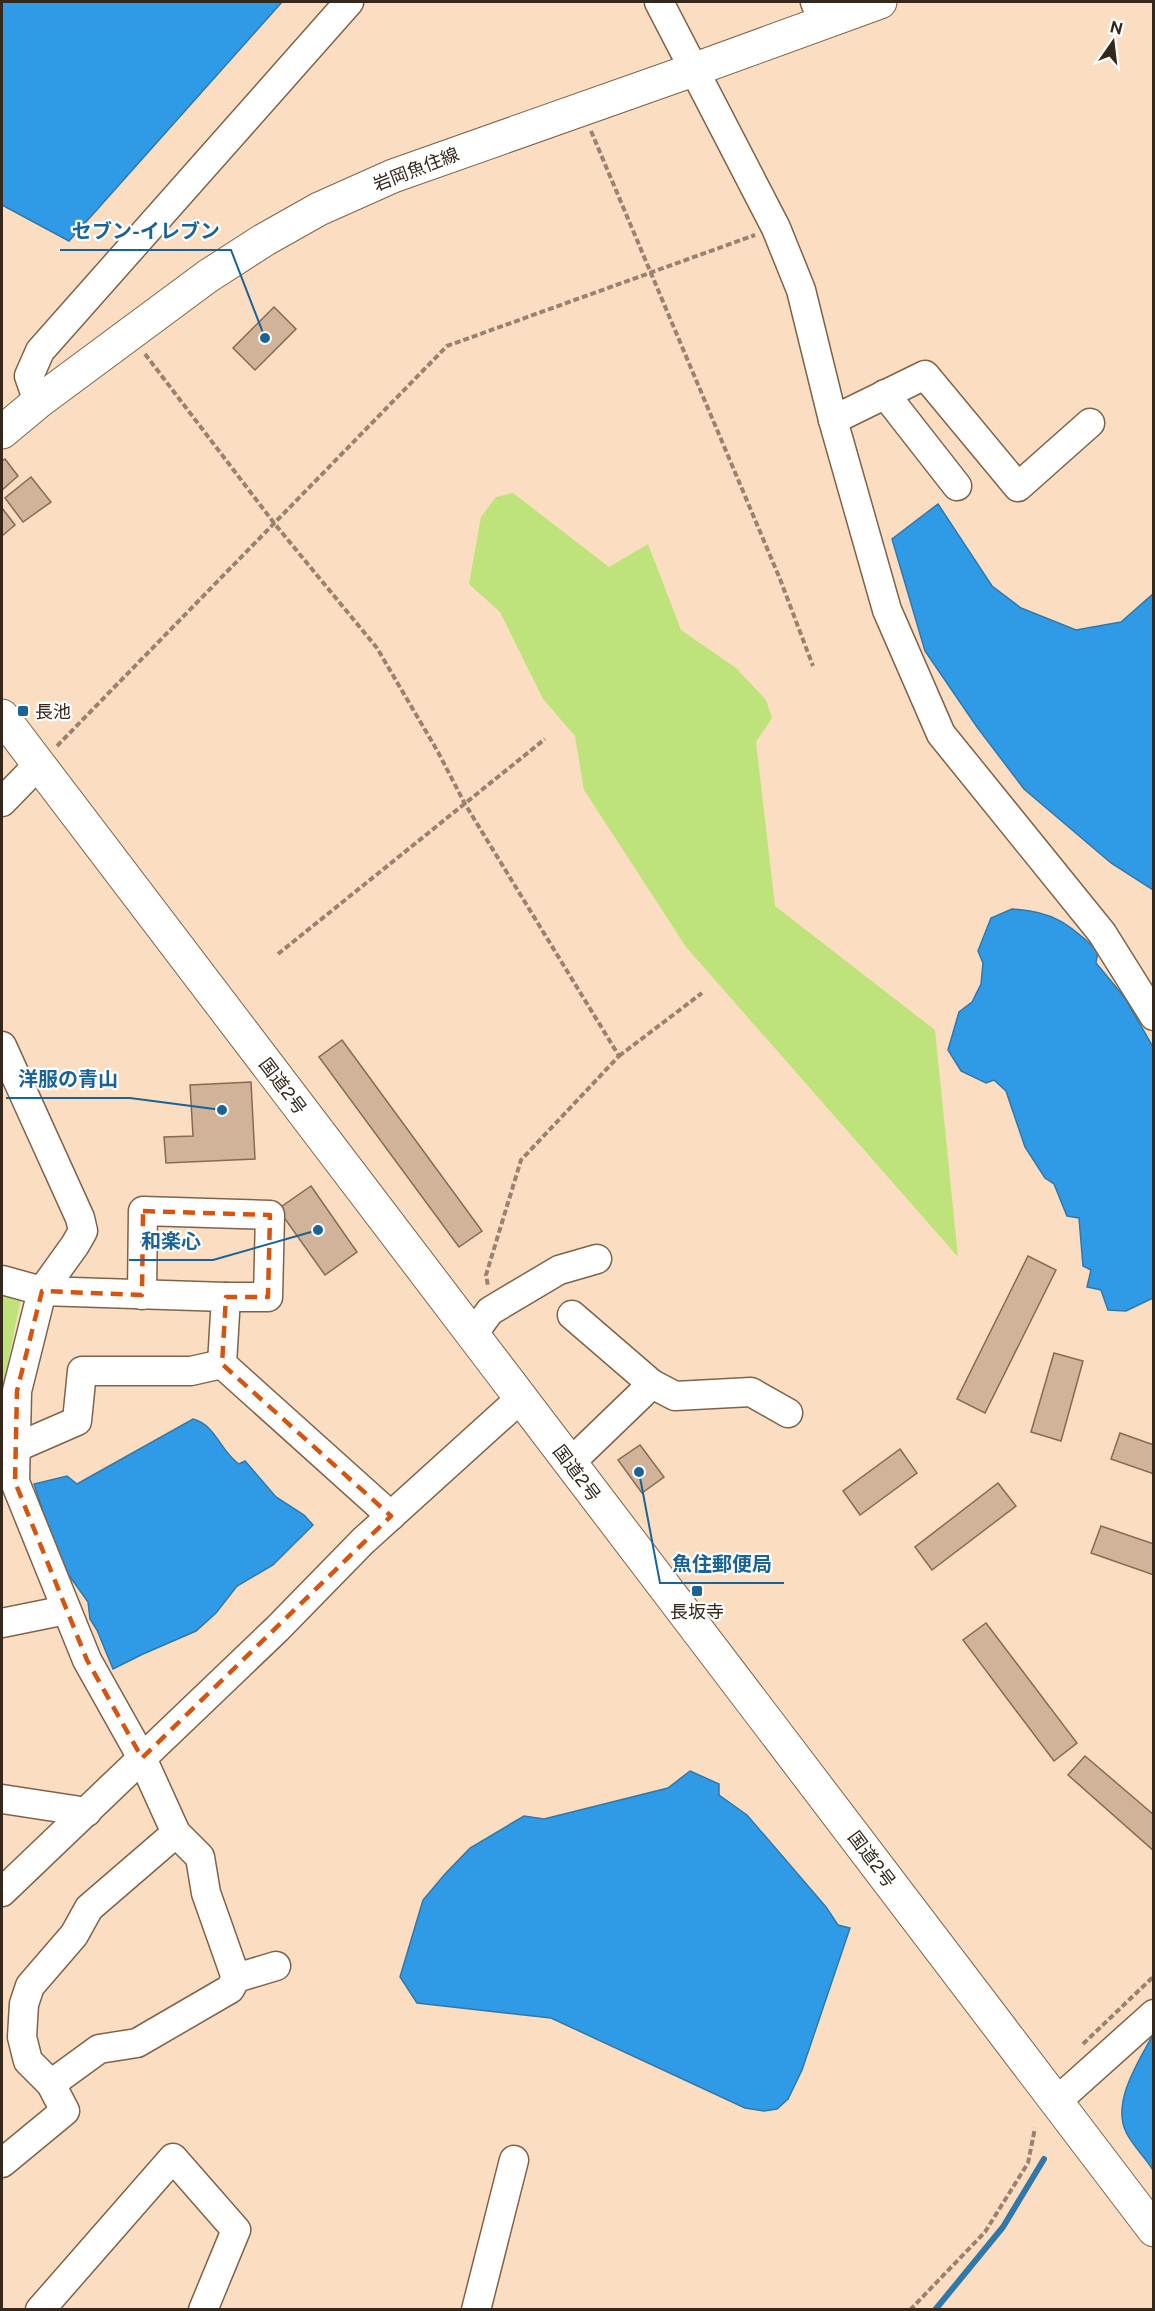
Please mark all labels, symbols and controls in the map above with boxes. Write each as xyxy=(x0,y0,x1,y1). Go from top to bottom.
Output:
north arrow xyxy=(1083,12,1143,72)
text: N xyxy=(1108,17,1125,39)
street label: 岩岡魚住線 xyxy=(370,143,462,195)
callout: セブン-イレブン xyxy=(60,212,231,250)
text: セブン-イレブン xyxy=(72,219,220,243)
place label: 長池 xyxy=(35,701,71,722)
marker: 長池 xyxy=(16,704,30,718)
street label: 国道2号 xyxy=(255,1054,311,1118)
callout: 洋服の青山 xyxy=(6,1060,130,1098)
text: 洋服の青山 xyxy=(18,1067,118,1091)
callout: 和楽心 xyxy=(129,1222,213,1260)
text: 和楽心 xyxy=(141,1229,201,1253)
street label: 国道2号 xyxy=(549,1441,605,1505)
callout: 魚住郵便局 xyxy=(660,1545,784,1583)
text: 魚住郵便局 xyxy=(672,1552,772,1576)
marker: 長坂寺 xyxy=(690,1584,704,1598)
place label: 長坂寺 xyxy=(670,1601,724,1622)
street label: 国道2号 xyxy=(844,1827,900,1891)

